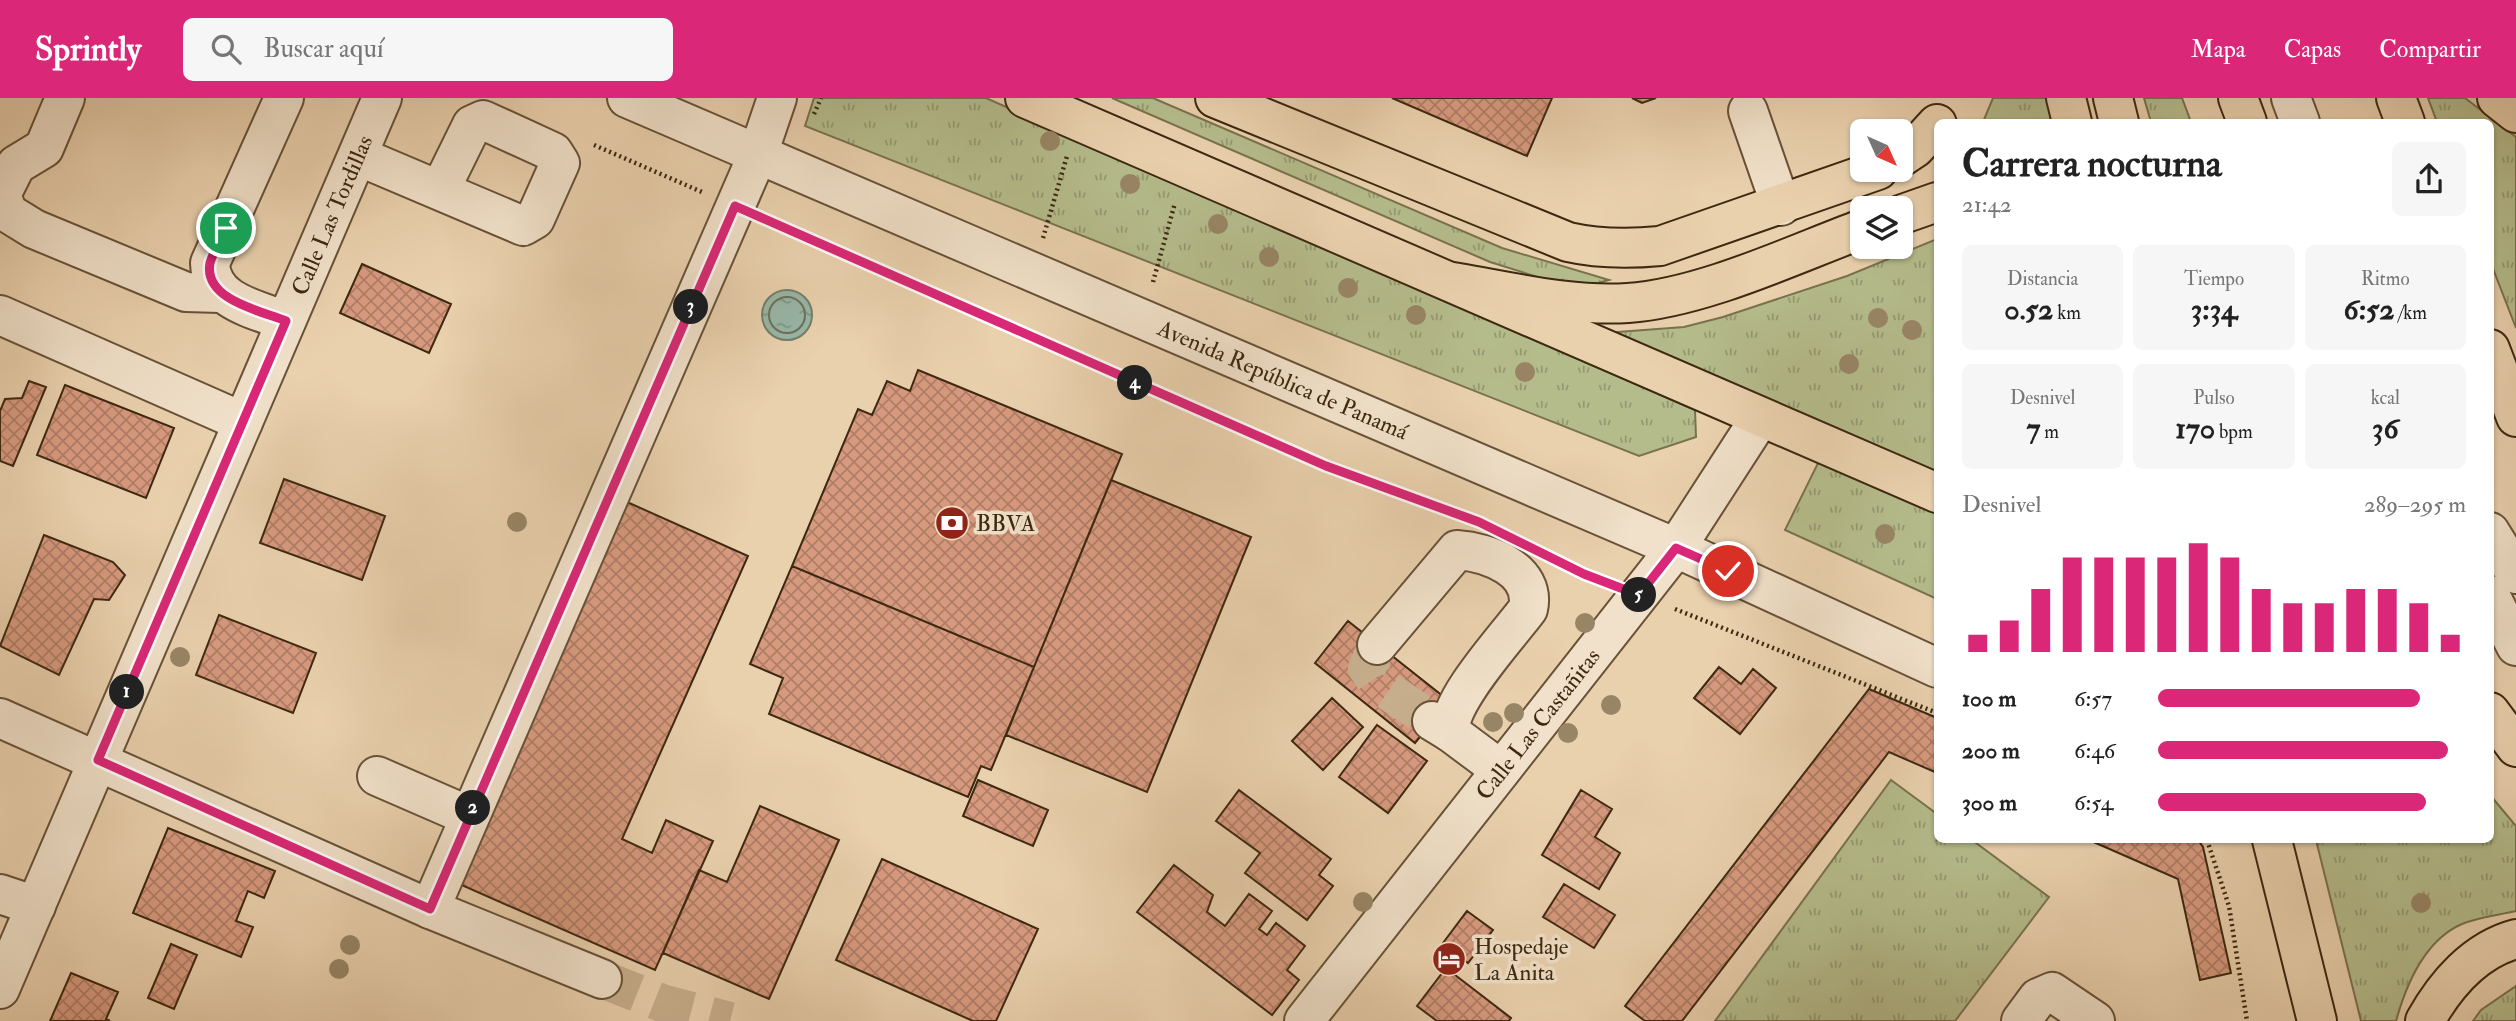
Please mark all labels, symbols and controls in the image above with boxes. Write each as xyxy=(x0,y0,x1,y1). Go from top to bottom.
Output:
search box xyxy=(183,18,673,81)
text: Sprintly xyxy=(35,29,141,70)
icon: search xyxy=(207,30,245,68)
text: Buscar aquí xyxy=(263,33,384,65)
text: Mapa xyxy=(2191,34,2246,65)
text: Capas xyxy=(2284,34,2341,65)
text: Compartir xyxy=(2379,34,2481,65)
north arrow xyxy=(1850,119,1913,182)
map controls xyxy=(1850,119,1913,259)
street label: Calle Las Tordillas xyxy=(285,130,379,300)
text: Carrera nocturna xyxy=(1962,140,2222,188)
button: share xyxy=(2392,142,2466,216)
text: 21:42 xyxy=(1962,190,2012,219)
button: layers xyxy=(1850,196,1913,259)
pin xyxy=(196,198,256,258)
icon: arrive xyxy=(207,209,245,247)
text: Distancia xyxy=(2007,267,2078,291)
text: Tiempo xyxy=(2184,267,2244,291)
text: Ritmo xyxy=(2361,267,2410,291)
pin: 3 xyxy=(674,290,708,325)
text: 0.52 xyxy=(2004,291,2053,328)
text: 3:34 xyxy=(2191,291,2237,328)
text: 6:52 xyxy=(2344,291,2394,328)
text: 3 xyxy=(687,294,694,318)
text: km xyxy=(2053,301,2081,325)
text: /km xyxy=(2394,301,2427,325)
street label: Avenida República de Panamá xyxy=(1153,313,1413,446)
pin: 4 xyxy=(1118,366,1152,400)
text: 4 xyxy=(1129,370,1140,394)
text: Desnivel xyxy=(2010,386,2075,410)
text: Pulso xyxy=(2193,386,2235,410)
text: kcal xyxy=(2371,386,2400,410)
text: 7 xyxy=(2026,410,2040,447)
text: 170 xyxy=(2175,410,2215,447)
text: 36 xyxy=(2372,410,2399,447)
text: m xyxy=(2040,420,2059,444)
text: bpm xyxy=(2215,420,2253,444)
text: Desnivel xyxy=(1962,490,2041,519)
text: 289–295 m xyxy=(2364,490,2466,519)
bank icon: BBVA xyxy=(933,504,971,542)
place label: BBVA xyxy=(976,509,1036,538)
pin xyxy=(1698,541,1758,601)
icon: check xyxy=(1709,552,1747,590)
pin: 5 xyxy=(1622,578,1656,612)
text: 5 xyxy=(1634,582,1643,606)
street label: Calle Las Castañitas xyxy=(1469,642,1606,806)
pin: 1 xyxy=(110,674,144,710)
text: 1 xyxy=(123,679,130,703)
text: 100 m xyxy=(1962,684,2016,713)
text: 6:57 xyxy=(2074,684,2112,713)
text: 200 m xyxy=(1962,736,2020,765)
text: 6:46 xyxy=(2074,736,2115,765)
text: 300 m xyxy=(1962,788,2017,817)
text: 6:54 xyxy=(2074,788,2113,817)
pin: 2 xyxy=(456,790,490,826)
text: 2 xyxy=(468,795,477,819)
place label: Hospedaje La Anita xyxy=(1474,932,1569,987)
hotel icon: Hospedaje La Anita xyxy=(1430,940,1468,978)

